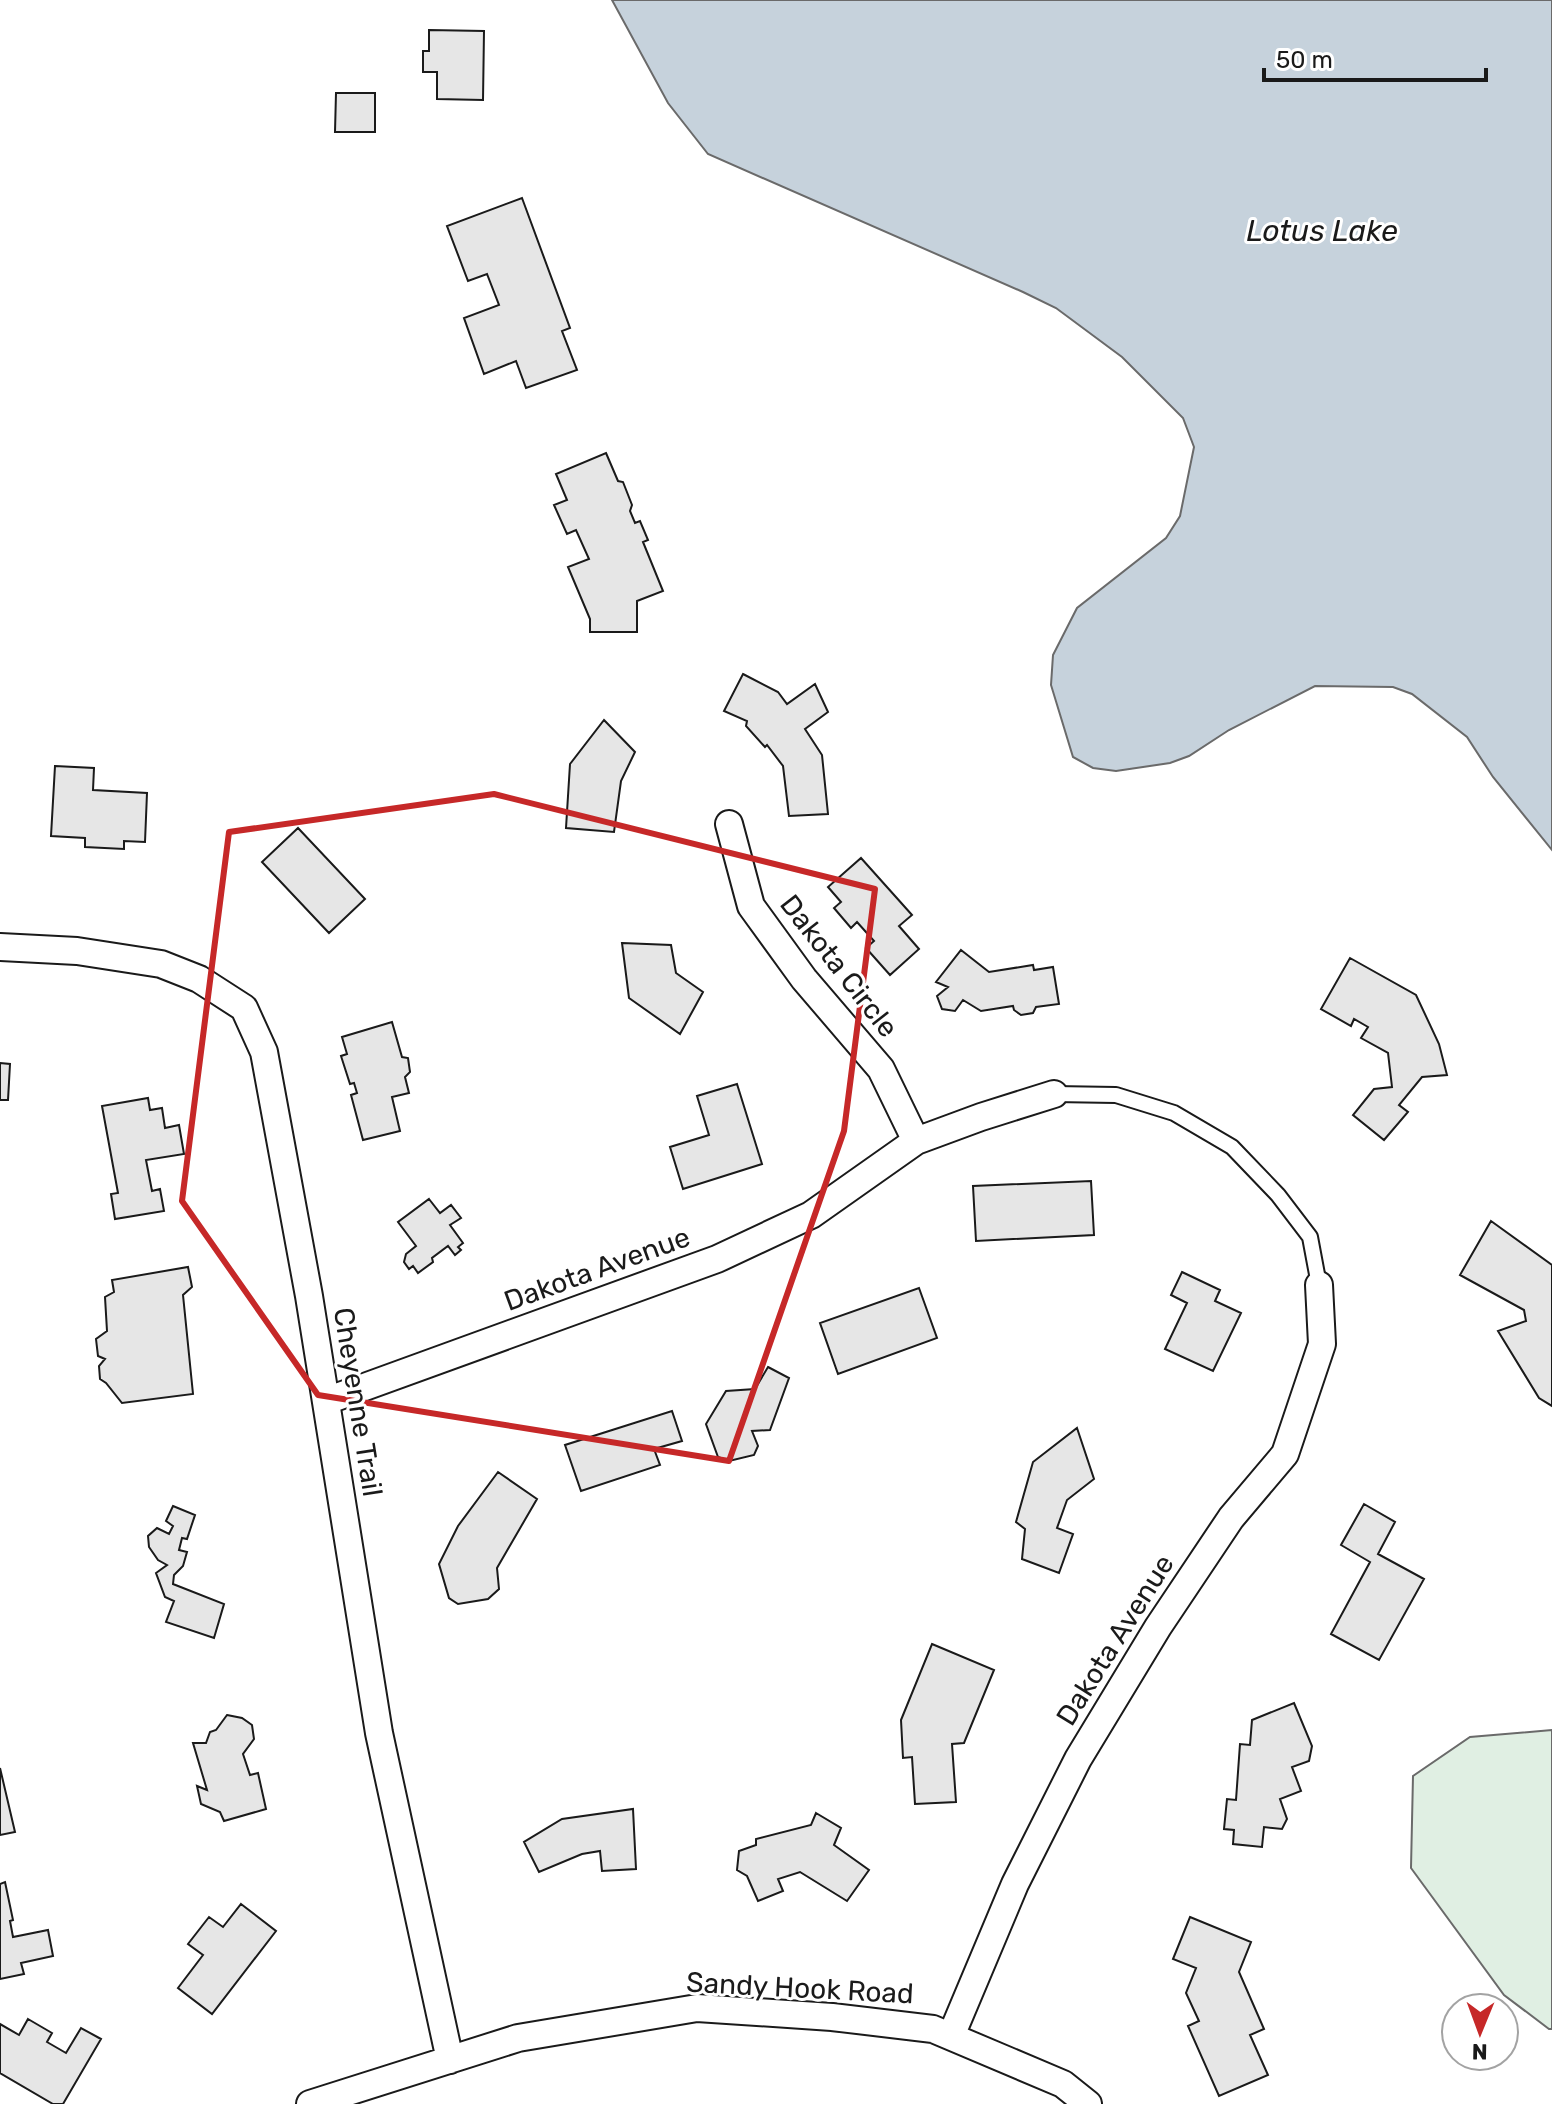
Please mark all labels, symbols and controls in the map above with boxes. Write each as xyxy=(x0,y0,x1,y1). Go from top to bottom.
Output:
scale bar xyxy=(1264,32,1486,82)
text: 50 m xyxy=(1276,46,1333,74)
water label: Lotus Lake xyxy=(1246,213,1398,249)
street label: Dakota Circle xyxy=(773,888,905,1044)
street label: Dakota Avenue xyxy=(500,1220,694,1318)
street label: Cheyenne Trail xyxy=(327,1305,389,1499)
street label: Dakota Avenue xyxy=(1049,1549,1181,1731)
street label: Sandy Hook Road xyxy=(685,1966,915,2010)
north arrow xyxy=(1440,1992,1520,2072)
text: N xyxy=(1472,2038,1488,2065)

